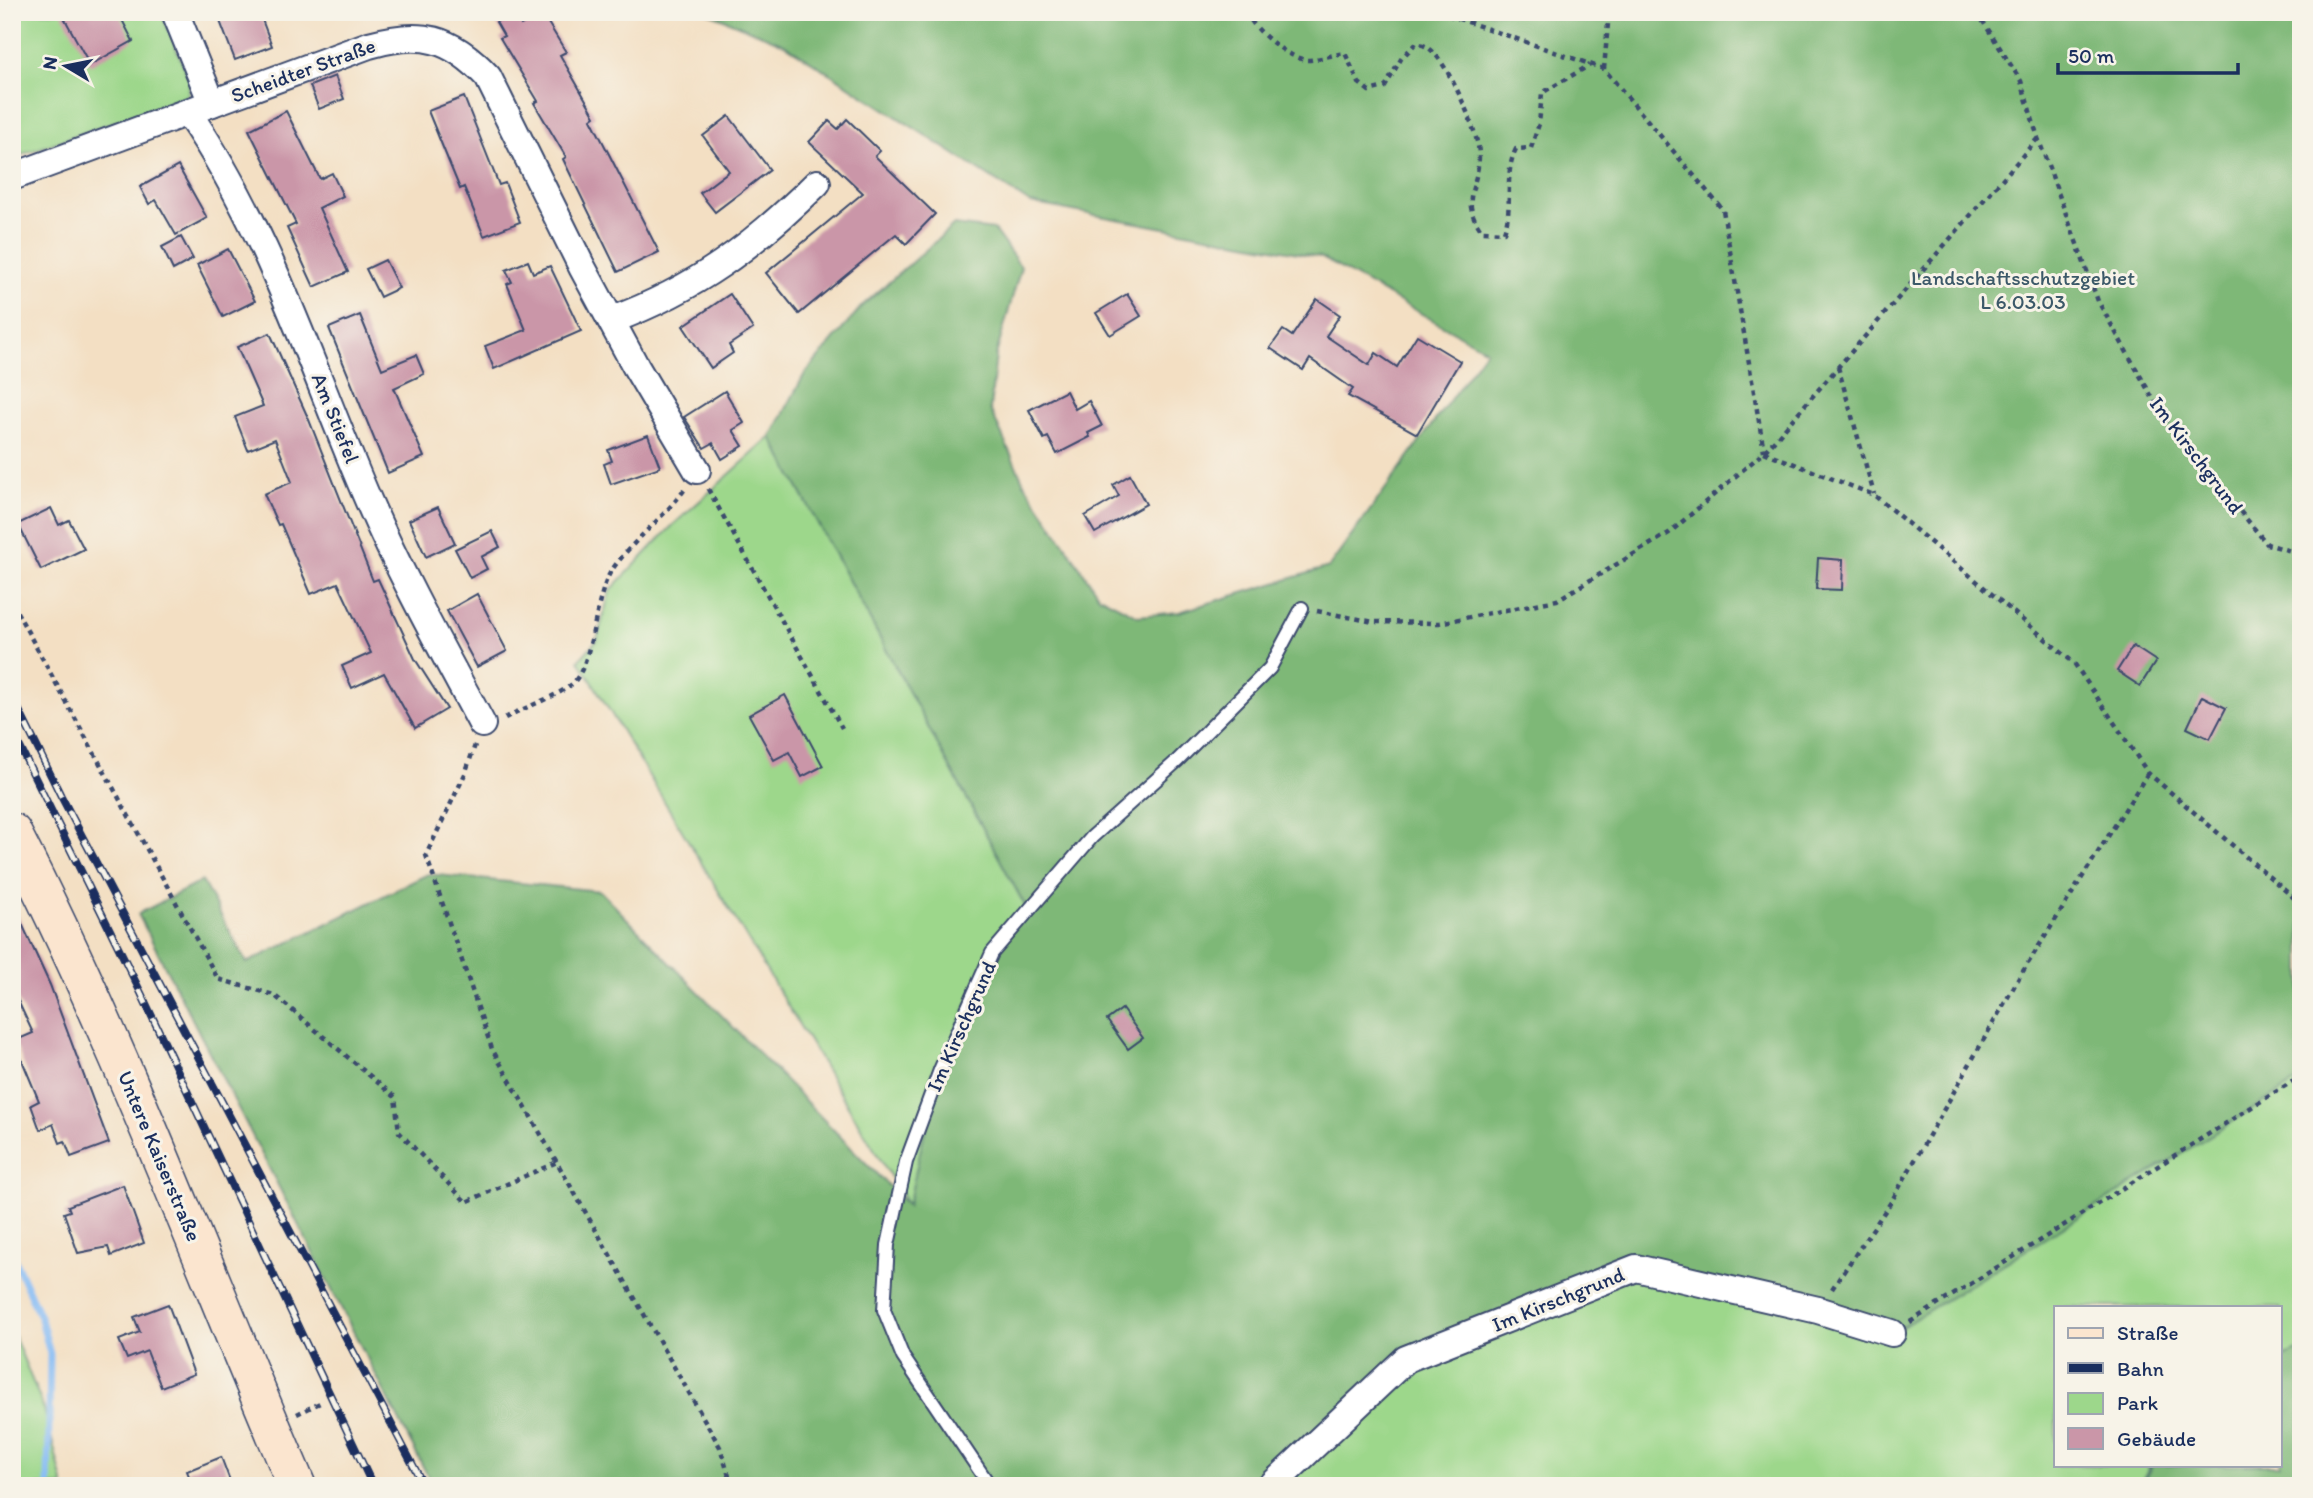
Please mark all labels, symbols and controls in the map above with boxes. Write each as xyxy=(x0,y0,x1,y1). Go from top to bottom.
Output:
north arrow xyxy=(32,32,102,102)
street label: Scheidter Straße xyxy=(227,32,379,108)
scale bar xyxy=(2058,32,2238,76)
text: 50 m xyxy=(2068,43,2115,68)
text: N xyxy=(37,55,62,71)
park label: Landschaftsschutzgebiet L 6.03.03 xyxy=(1911,265,2135,314)
street label: Am Stiefel xyxy=(307,369,365,467)
street label: Im Kirschgrund xyxy=(2145,391,2250,519)
street label: Im Kirschgrund xyxy=(921,956,1001,1095)
street label: Untere Kaiserstraße xyxy=(113,1067,207,1245)
street label: Im Kirschgrund xyxy=(1488,1261,1628,1337)
legend xyxy=(2054,1306,2282,1466)
text: Straße xyxy=(2117,1320,2178,1345)
text: Bahn xyxy=(2117,1356,2164,1381)
text: Park xyxy=(2117,1390,2159,1415)
text: Gebäude xyxy=(2117,1426,2196,1451)

